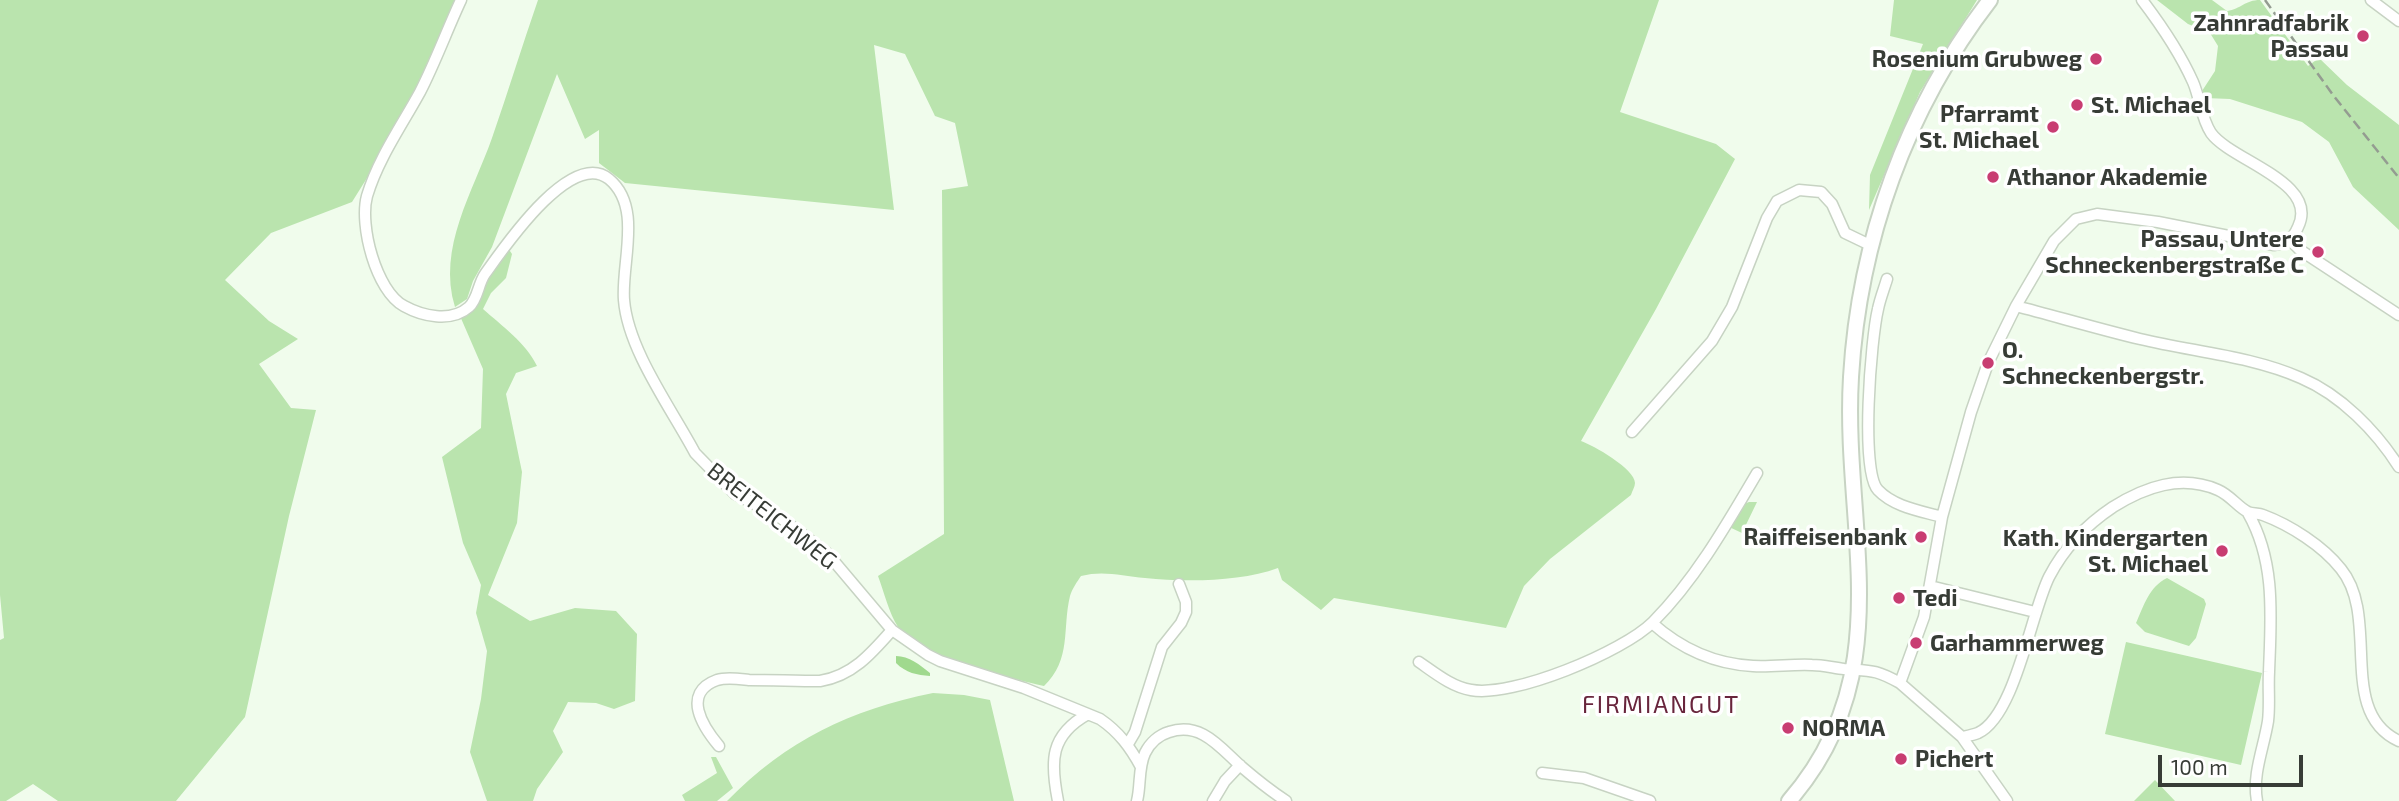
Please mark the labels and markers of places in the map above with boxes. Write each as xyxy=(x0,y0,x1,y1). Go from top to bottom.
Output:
place label: Zahnradfabrik Passau xyxy=(2193,9,2349,63)
marker: Zahnradfabrik Passau xyxy=(2355,28,2371,44)
place label: Rosenium Grubweg xyxy=(1872,45,2082,73)
marker: Rosenium Grubweg xyxy=(2088,51,2104,67)
place label: St. Michael xyxy=(2091,91,2211,119)
marker: St. Michael xyxy=(2069,97,2085,113)
place label: Pfarramt St. Michael xyxy=(1919,100,2039,154)
marker: Pfarramt St. Michael xyxy=(2045,119,2061,135)
place label: Athanor Akademie xyxy=(2007,163,2208,191)
marker: Athanor Akademie xyxy=(1985,169,2001,185)
place label: Passau, Untere Schneckenbergstraße C xyxy=(2045,225,2304,279)
marker: Passau, Untere Schneckenbergstraße C xyxy=(2310,244,2326,260)
place label: O. Schneckenbergstr. xyxy=(2002,336,2204,390)
marker: O. Schneckenbergstr. xyxy=(1980,355,1996,371)
place label: Raiffeisenbank xyxy=(1744,523,1907,551)
place label: Kath. Kindergarten St. Michael xyxy=(2003,524,2208,578)
marker: Raiffeisenbank xyxy=(1913,529,1929,545)
marker: Kath. Kindergarten St. Michael xyxy=(2214,543,2230,559)
place label: Tedi xyxy=(1913,584,1958,612)
marker: Tedi xyxy=(1891,590,1907,606)
place label: Garhammerweg xyxy=(1930,629,2104,657)
marker: Garhammerweg xyxy=(1908,635,1924,651)
place label: NORMA xyxy=(1802,714,1885,742)
marker: NORMA xyxy=(1780,720,1796,736)
place label: Pichert xyxy=(1915,745,1993,773)
marker: Pichert xyxy=(1893,751,1909,767)

